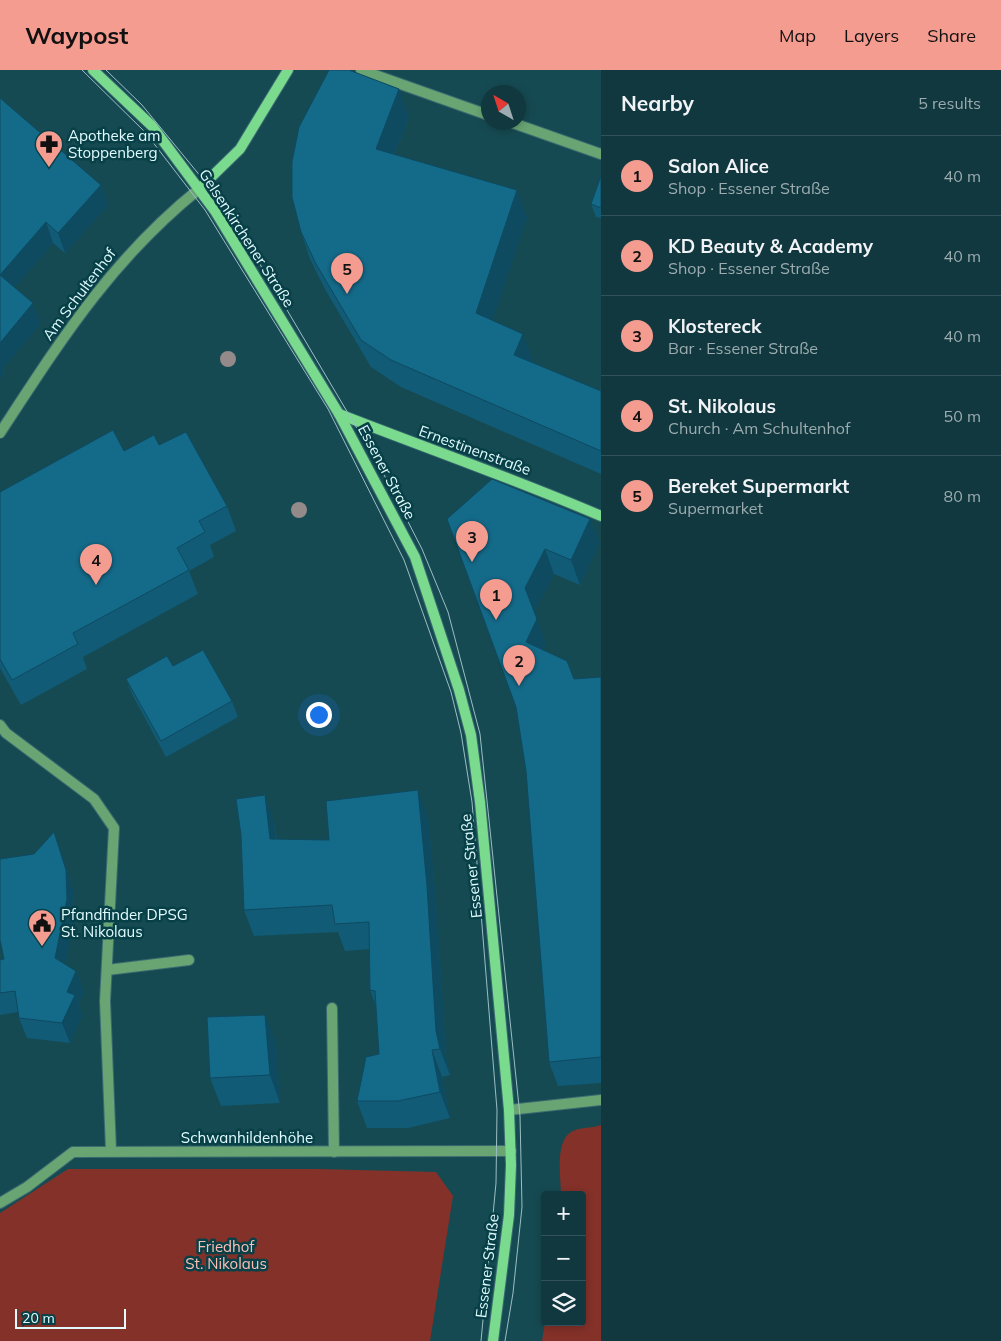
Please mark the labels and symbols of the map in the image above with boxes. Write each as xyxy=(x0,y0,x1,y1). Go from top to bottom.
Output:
north arrow xyxy=(481,85,526,130)
place label: Apotheke am Stoppenberg xyxy=(68,126,161,162)
pharmacy icon: Apotheke am Stoppenberg xyxy=(34,129,64,168)
street label: Gelsenkirchener Straße xyxy=(195,165,299,311)
street label: Am Schultenhof xyxy=(38,243,120,344)
pin: 5 xyxy=(331,253,363,294)
street label: Essener Straße xyxy=(354,421,420,523)
street label: Ernestinenstraße xyxy=(416,421,534,479)
pin: 3 xyxy=(456,521,488,562)
pin: 4 xyxy=(80,544,112,585)
pin: 1 xyxy=(480,579,512,620)
pin: 2 xyxy=(503,645,535,686)
your location xyxy=(306,702,332,728)
street label: Essener Straße xyxy=(456,813,486,919)
place label: Pfandfinder DPSG St. Nikolaus xyxy=(61,905,188,941)
public building icon: Pfandfinder DPSG St. Nikolaus xyxy=(27,908,57,947)
street label: Schwanhildenhöhe xyxy=(181,1128,313,1147)
street label: Essener Straße xyxy=(471,1213,503,1319)
park label: Friedhof St. Nikolaus xyxy=(185,1237,267,1273)
scale bar xyxy=(15,1306,126,1329)

